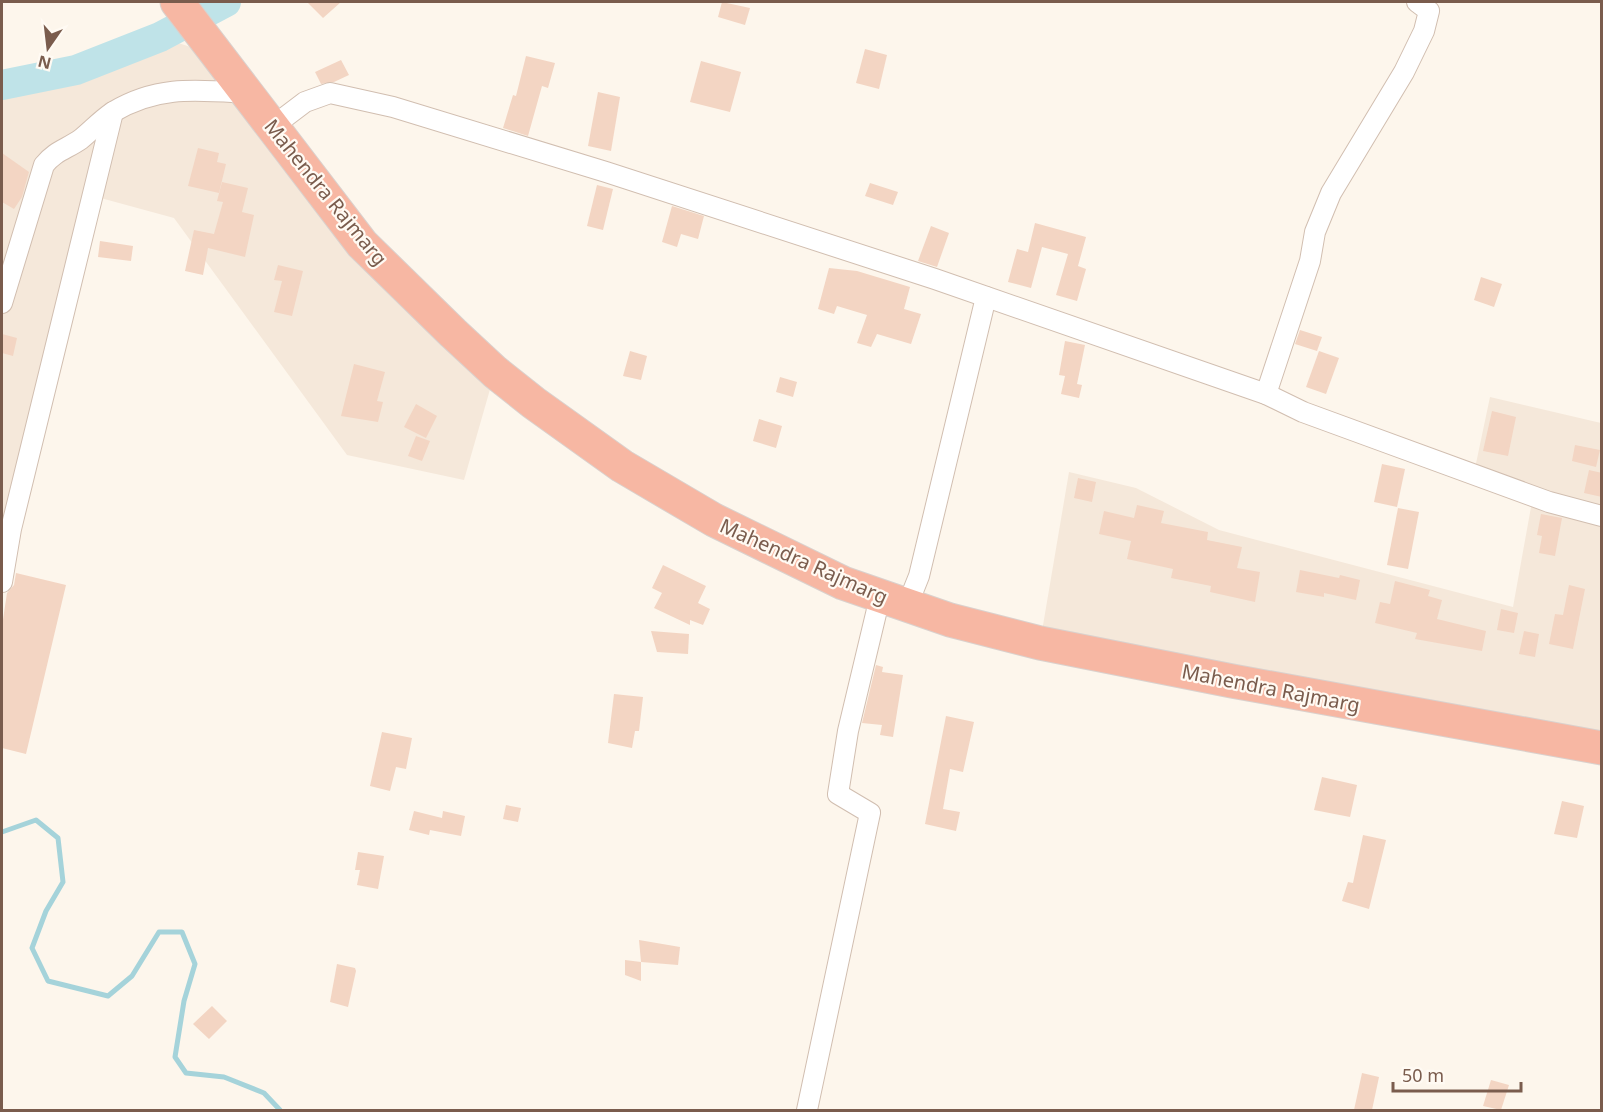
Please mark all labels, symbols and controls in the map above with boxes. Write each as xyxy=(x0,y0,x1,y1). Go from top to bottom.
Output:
north arrow xyxy=(18,18,78,78)
text: N xyxy=(35,50,53,75)
street label: Mahendra Rajmarg xyxy=(259,113,393,271)
street label: Mahendra Rajmarg xyxy=(716,512,892,610)
street label: Mahendra Rajmarg xyxy=(1180,657,1362,719)
scale bar xyxy=(1393,1055,1520,1093)
text: 50 m xyxy=(1402,1063,1444,1087)

